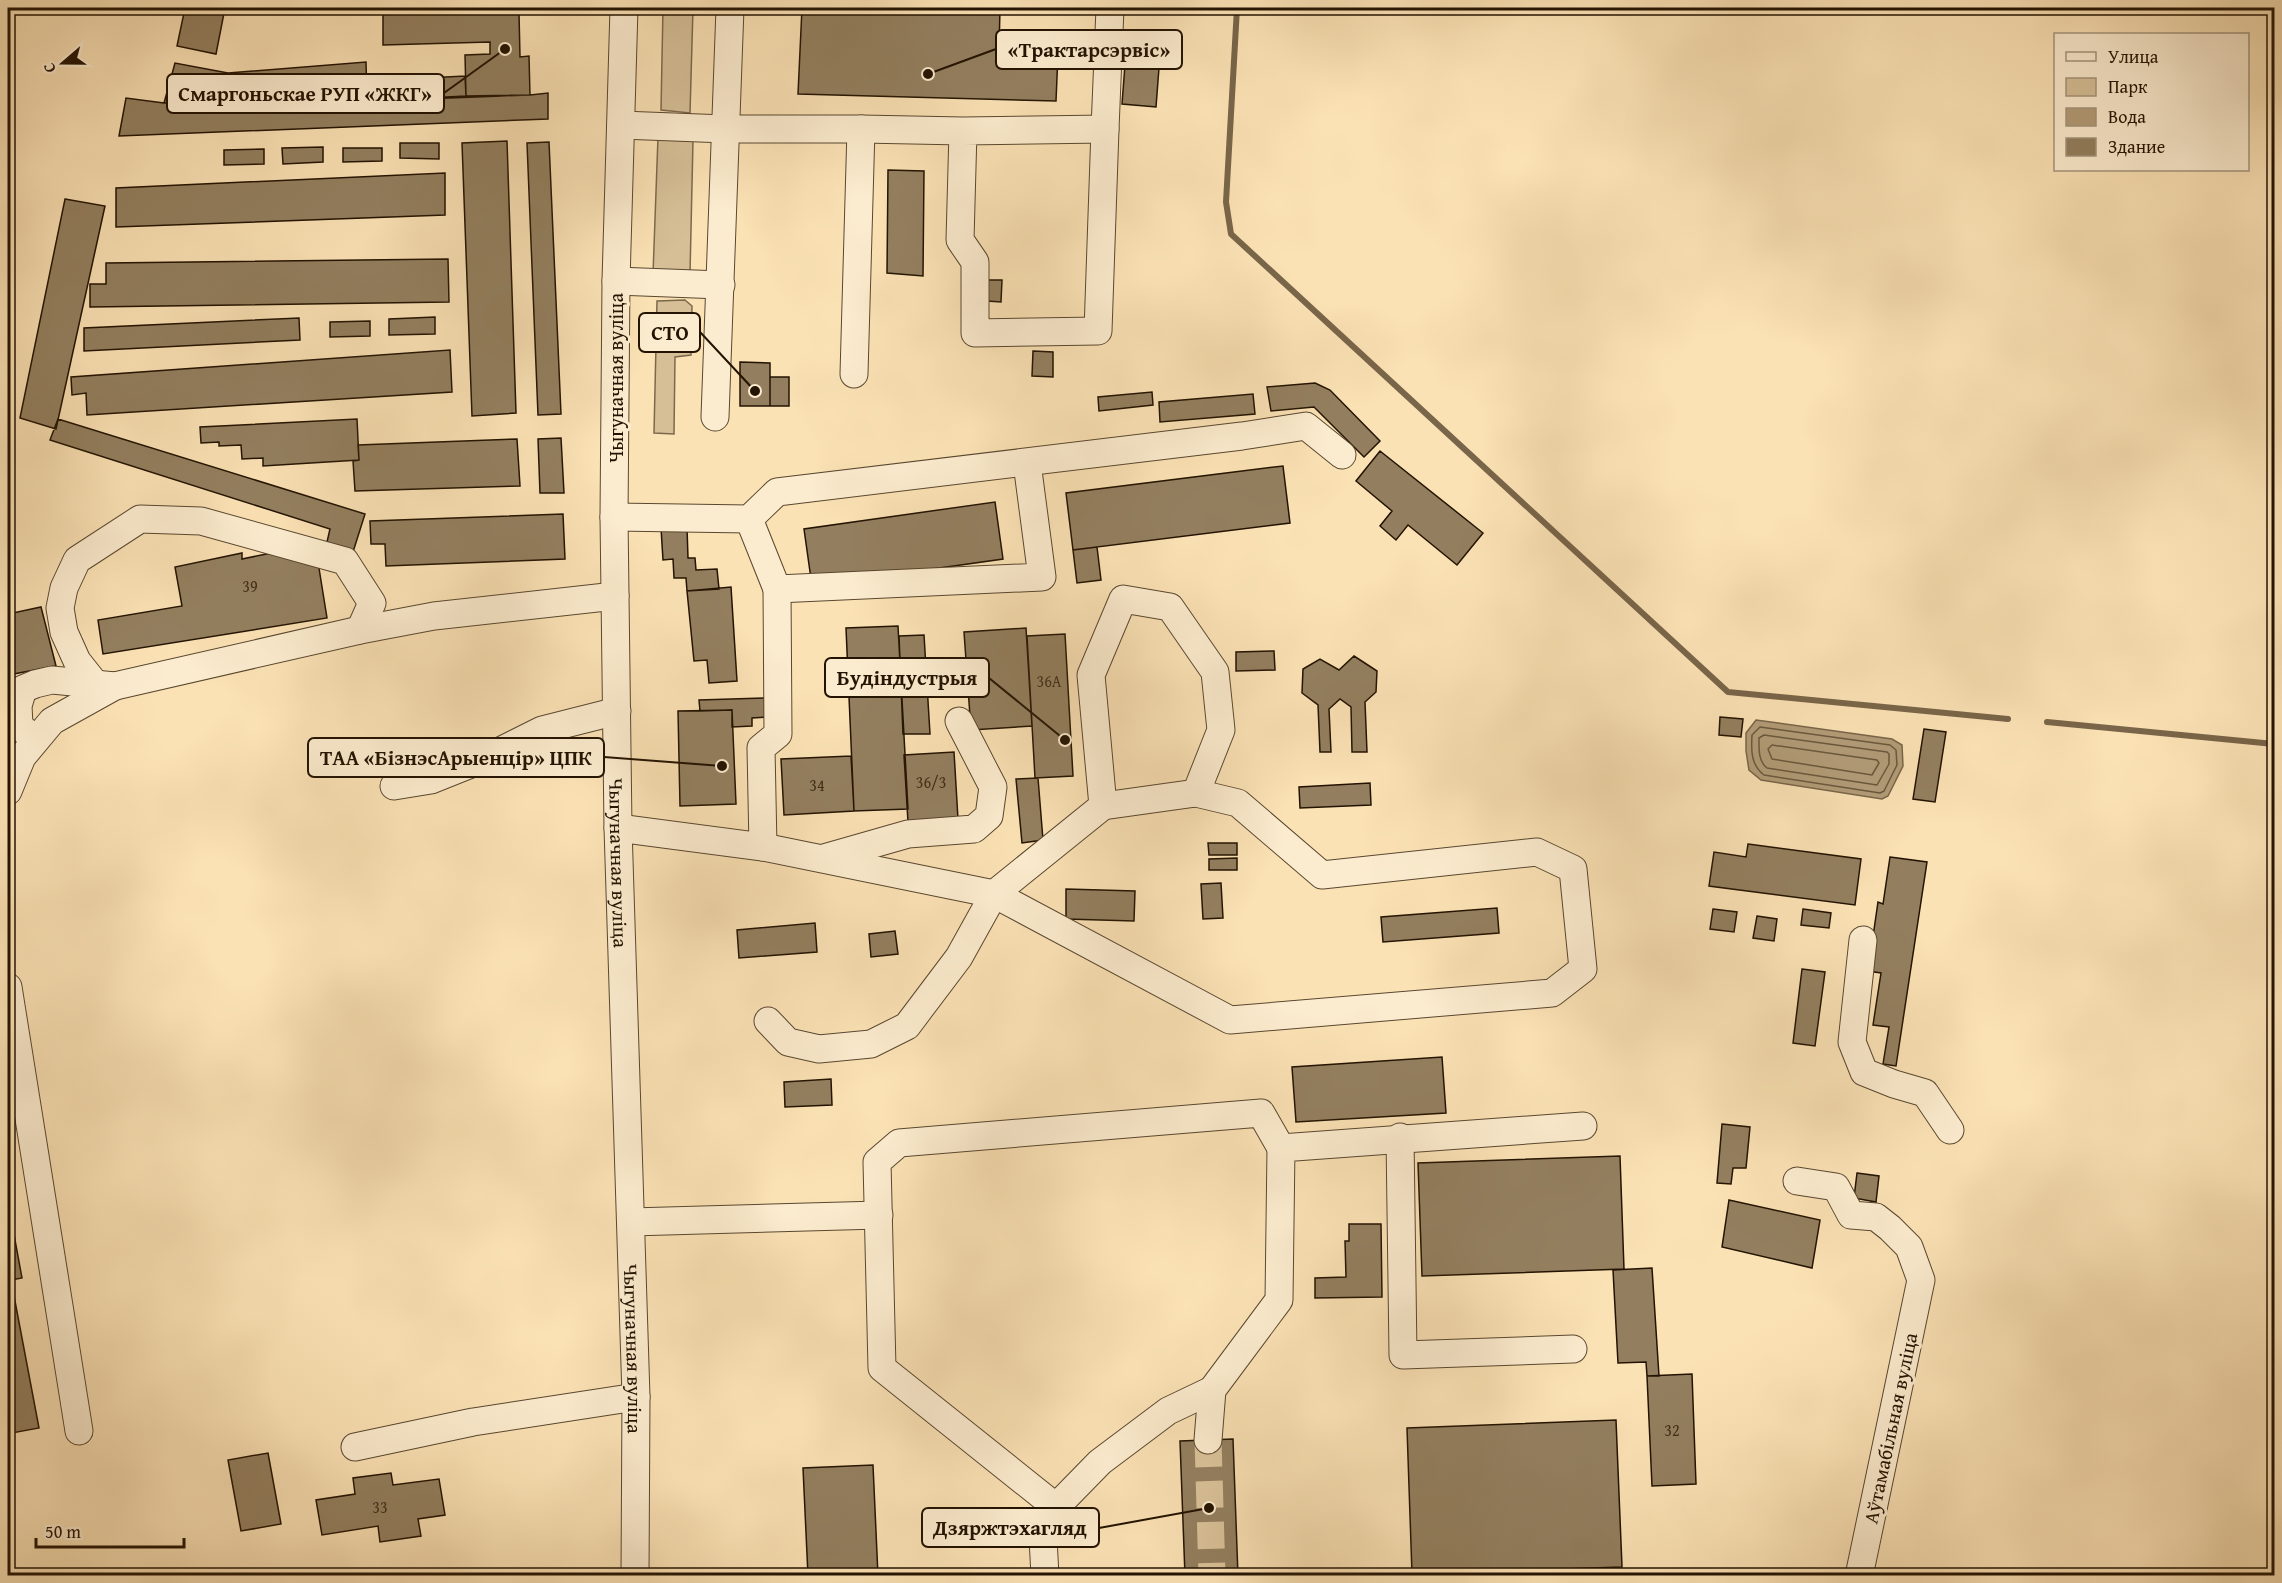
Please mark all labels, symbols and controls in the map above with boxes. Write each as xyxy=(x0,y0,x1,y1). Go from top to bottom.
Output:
callout: «Трактарсэрвіс» xyxy=(996,30,1182,69)
north arrow xyxy=(33,33,93,93)
legend xyxy=(2054,33,2249,171)
text: «Трактарсэрвіс» xyxy=(1008,34,1170,65)
text: Улица xyxy=(2108,43,2159,70)
text: С xyxy=(36,60,62,76)
text: Парк xyxy=(2108,73,2148,100)
callout: Смаргоньскае РУП «ЖКГ» xyxy=(167,74,444,113)
text: Смаргоньскае РУП «ЖКГ» xyxy=(178,78,432,109)
text: Вода xyxy=(2108,103,2146,130)
text: Здание xyxy=(2108,133,2165,160)
street label: Чыгуначная вуліца xyxy=(601,293,630,463)
callout: СТО xyxy=(639,313,700,352)
text: СТО xyxy=(651,317,689,348)
house number: 39 xyxy=(242,574,258,598)
callout: Будіндустрыя xyxy=(825,658,989,697)
text: Будіндустрыя xyxy=(837,662,977,693)
house number: 36А xyxy=(1036,669,1062,693)
callout: ТАА «БізнэсАрыенцір» ЦПК xyxy=(308,738,604,777)
text: ТАА «БізнэсАрыенцір» ЦПК xyxy=(320,742,592,773)
house number: 36/3 xyxy=(916,770,946,794)
house number: 34 xyxy=(809,773,825,797)
street label: Чыгуначная вуліца xyxy=(603,778,636,949)
street label: Чыгуначная вуліца xyxy=(617,1263,651,1434)
street label: Аўтамабільная вуліца xyxy=(1856,1329,1925,1526)
house number: 32 xyxy=(1664,1418,1680,1442)
house number: 33 xyxy=(372,1495,388,1519)
callout: Дзяржтэхагляд xyxy=(922,1508,1099,1547)
scale bar xyxy=(36,1511,184,1549)
text: Дзяржтэхагляд xyxy=(932,1512,1087,1543)
text: 50 m xyxy=(45,1518,81,1545)

